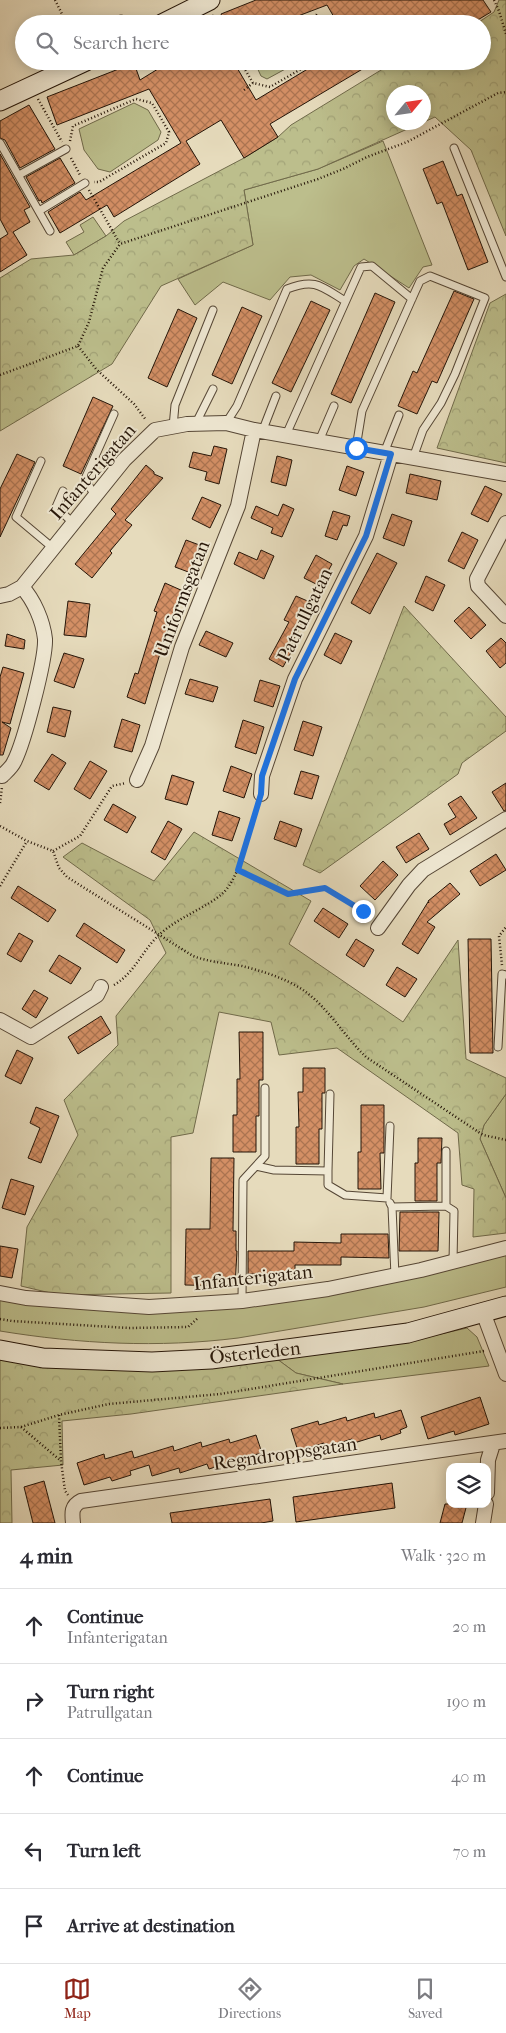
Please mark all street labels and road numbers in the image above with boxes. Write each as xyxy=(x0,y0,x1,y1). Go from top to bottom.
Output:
street label: Infanterigatan xyxy=(45,420,141,524)
street label: Uniformsgatan xyxy=(150,538,214,660)
street label: Patrullgatan xyxy=(273,564,337,666)
street label: Infanterigatan xyxy=(192,1261,314,1295)
street label: Österleden xyxy=(208,1337,302,1369)
street label: Regndroppsgatan xyxy=(212,1433,358,1475)

